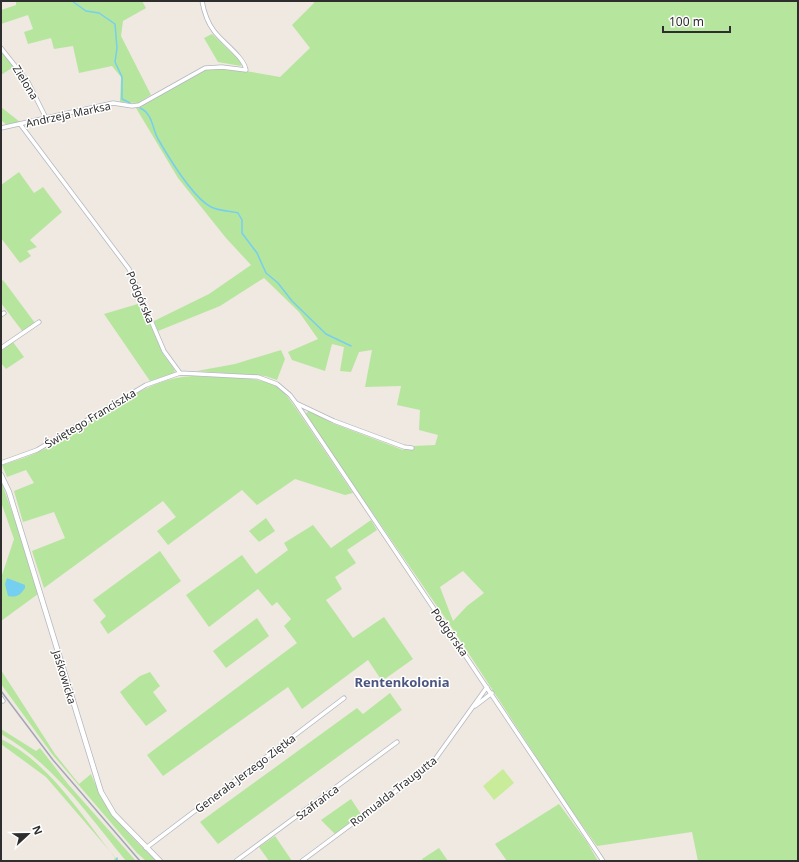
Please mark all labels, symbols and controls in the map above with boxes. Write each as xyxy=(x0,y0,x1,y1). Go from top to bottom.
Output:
scale bar xyxy=(663,8,730,34)
text: 100 m xyxy=(669,13,704,30)
street label: Zielona xyxy=(10,62,42,102)
street label: Andrzeja Marksa xyxy=(24,98,112,130)
street label: Podgórska xyxy=(123,269,159,325)
street label: Świętego Franciszka xyxy=(42,385,138,451)
street label: Podgórska xyxy=(428,605,472,659)
street label: Jaśkowicka xyxy=(49,647,80,706)
district label: Rentenkolonia xyxy=(355,673,449,691)
street label: Generała Jerzego Ziętka xyxy=(192,730,298,816)
street label: Romualda Traugutta xyxy=(347,752,439,830)
street label: Szafrańca xyxy=(293,781,341,823)
north arrow xyxy=(8,814,48,854)
text: N xyxy=(29,823,46,837)

